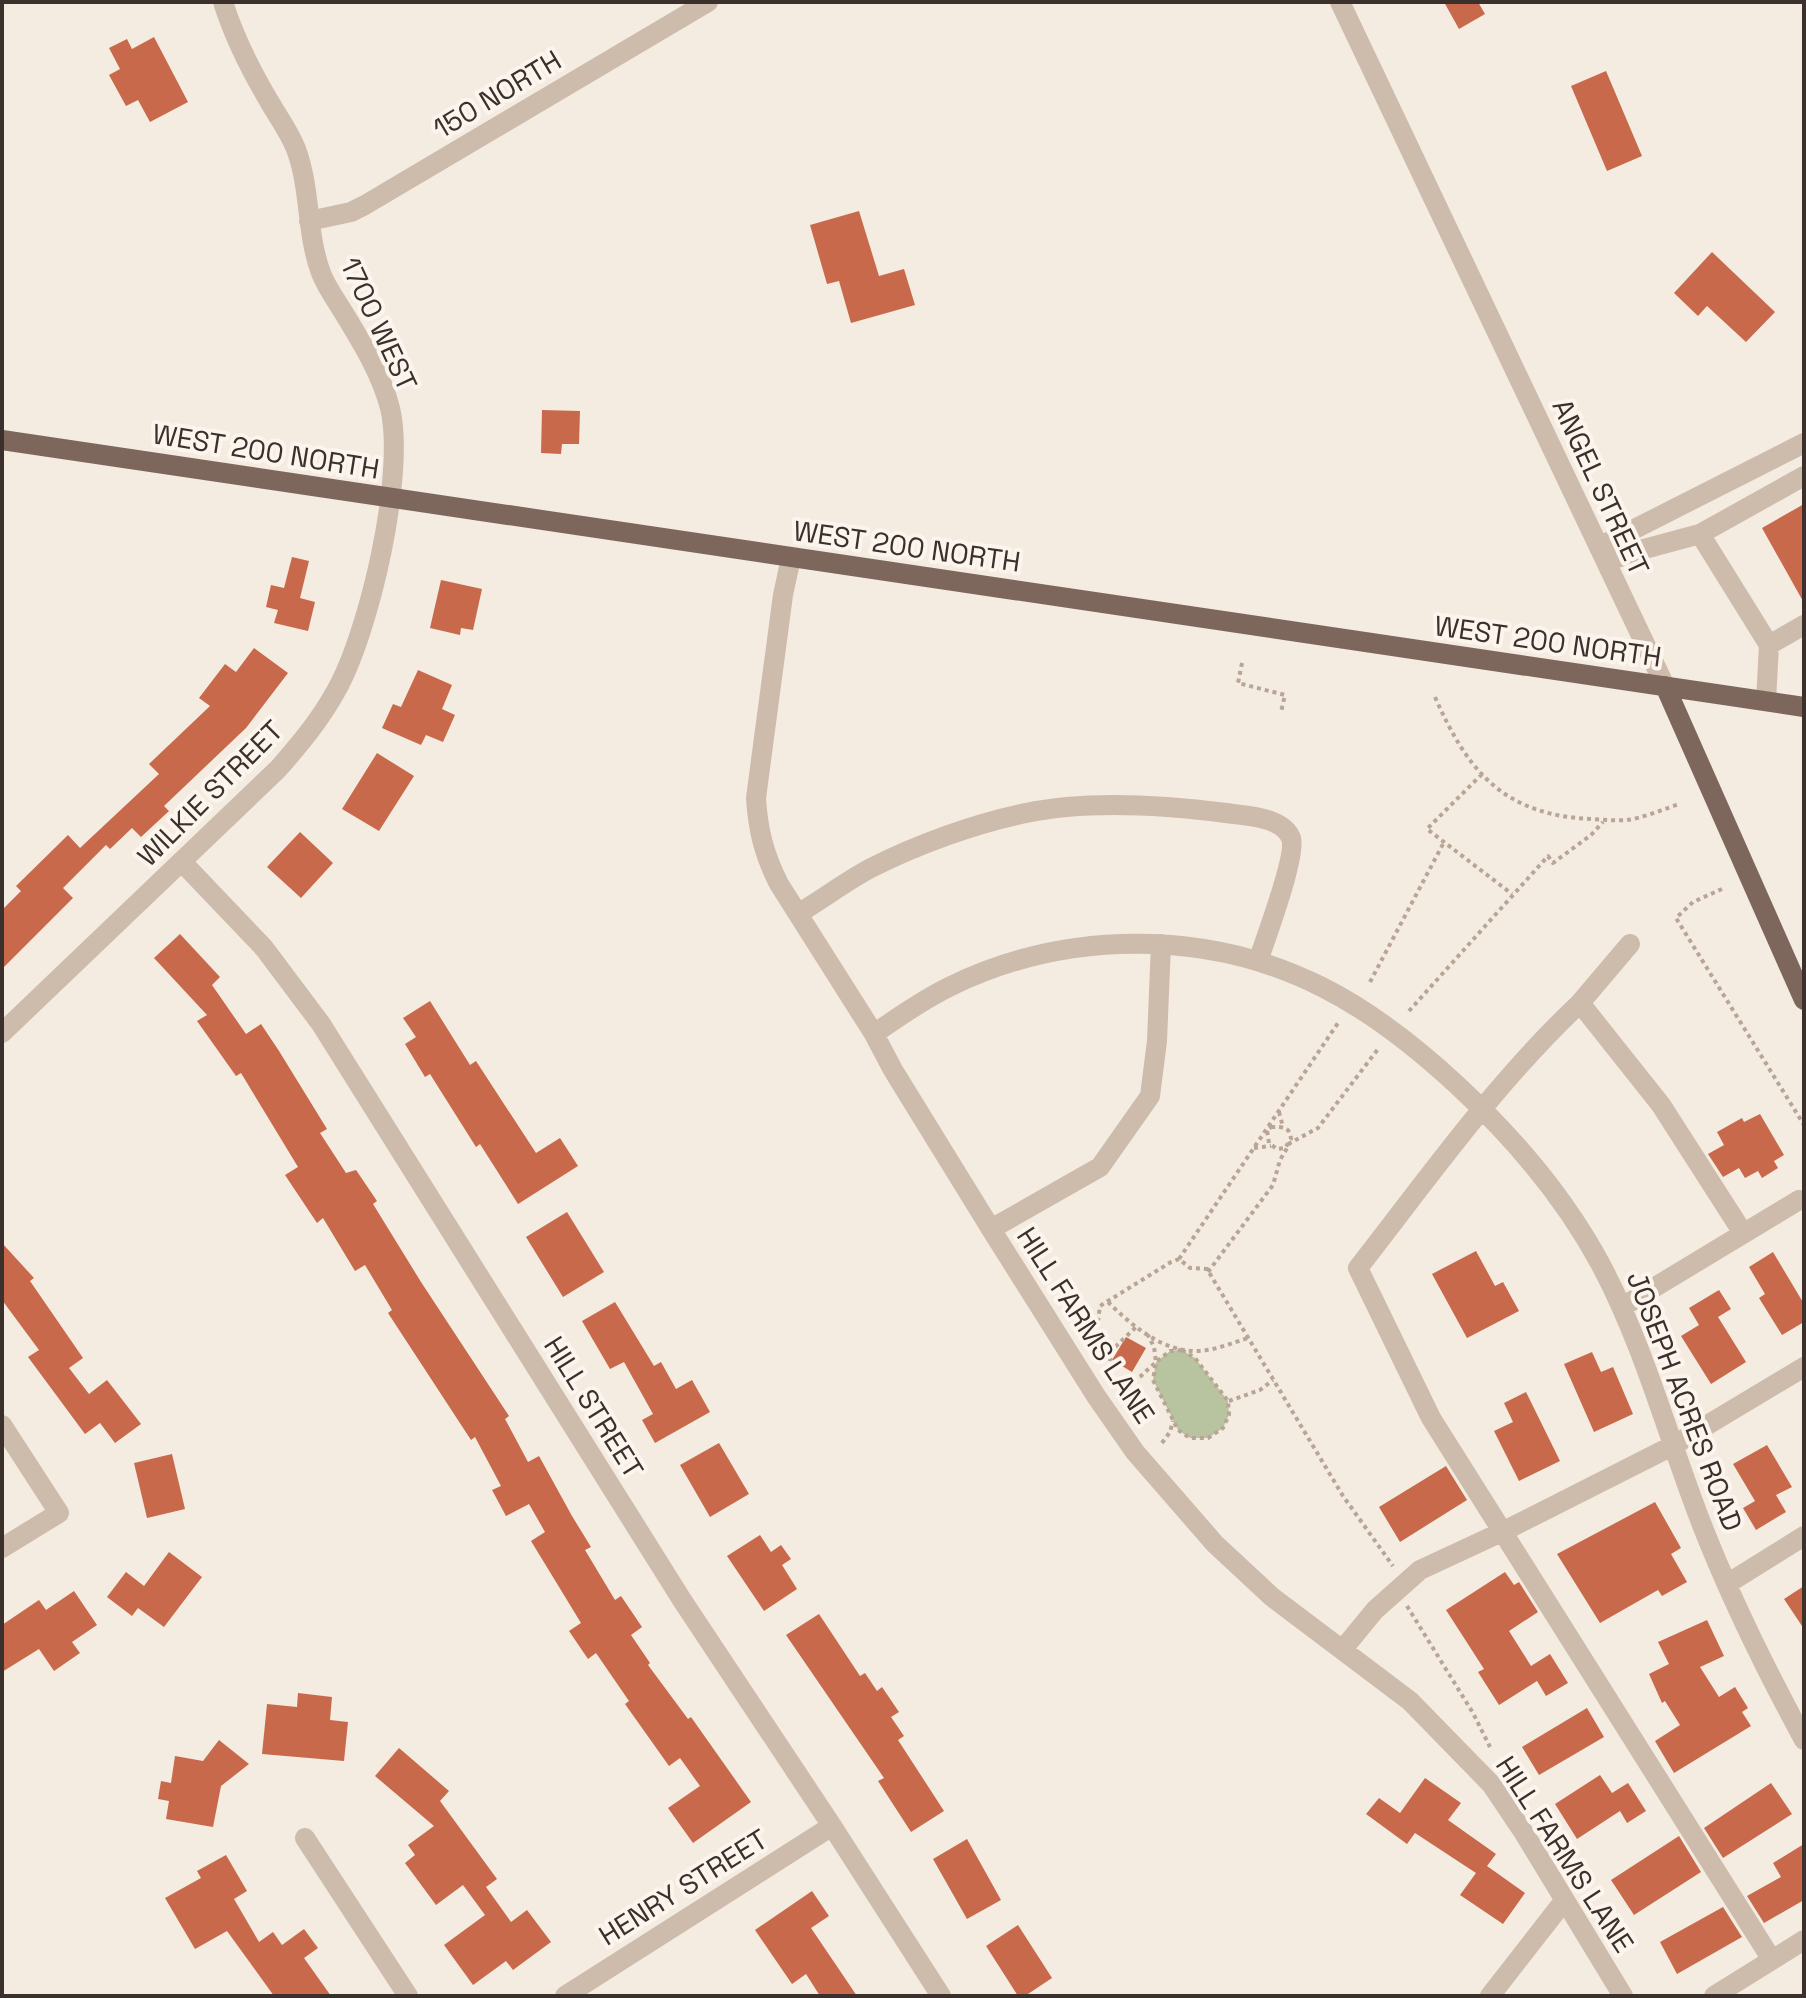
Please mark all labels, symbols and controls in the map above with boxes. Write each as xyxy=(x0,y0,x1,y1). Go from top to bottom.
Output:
street label: 150 NORTH xyxy=(426,42,568,146)
street label: 1700 WEST xyxy=(332,251,426,397)
street label: ANGEL STREET xyxy=(1544,393,1658,581)
street label: WEST 200 NORTH xyxy=(150,415,382,487)
street label: WEST 200 NORTH xyxy=(791,512,1023,580)
street label: WEST 200 NORTH xyxy=(1432,607,1664,675)
street label: WILKIE STREET xyxy=(129,712,291,874)
street label: HILL FARMS LANE xyxy=(1009,1220,1163,1430)
street label: JOSEPH ACRES ROAD xyxy=(1619,1266,1751,1536)
street label: HILL STREET xyxy=(536,1329,652,1485)
street label: HILL FARMS LANE xyxy=(1488,1749,1642,1959)
street label: HENRY STREET xyxy=(592,1821,774,1953)

